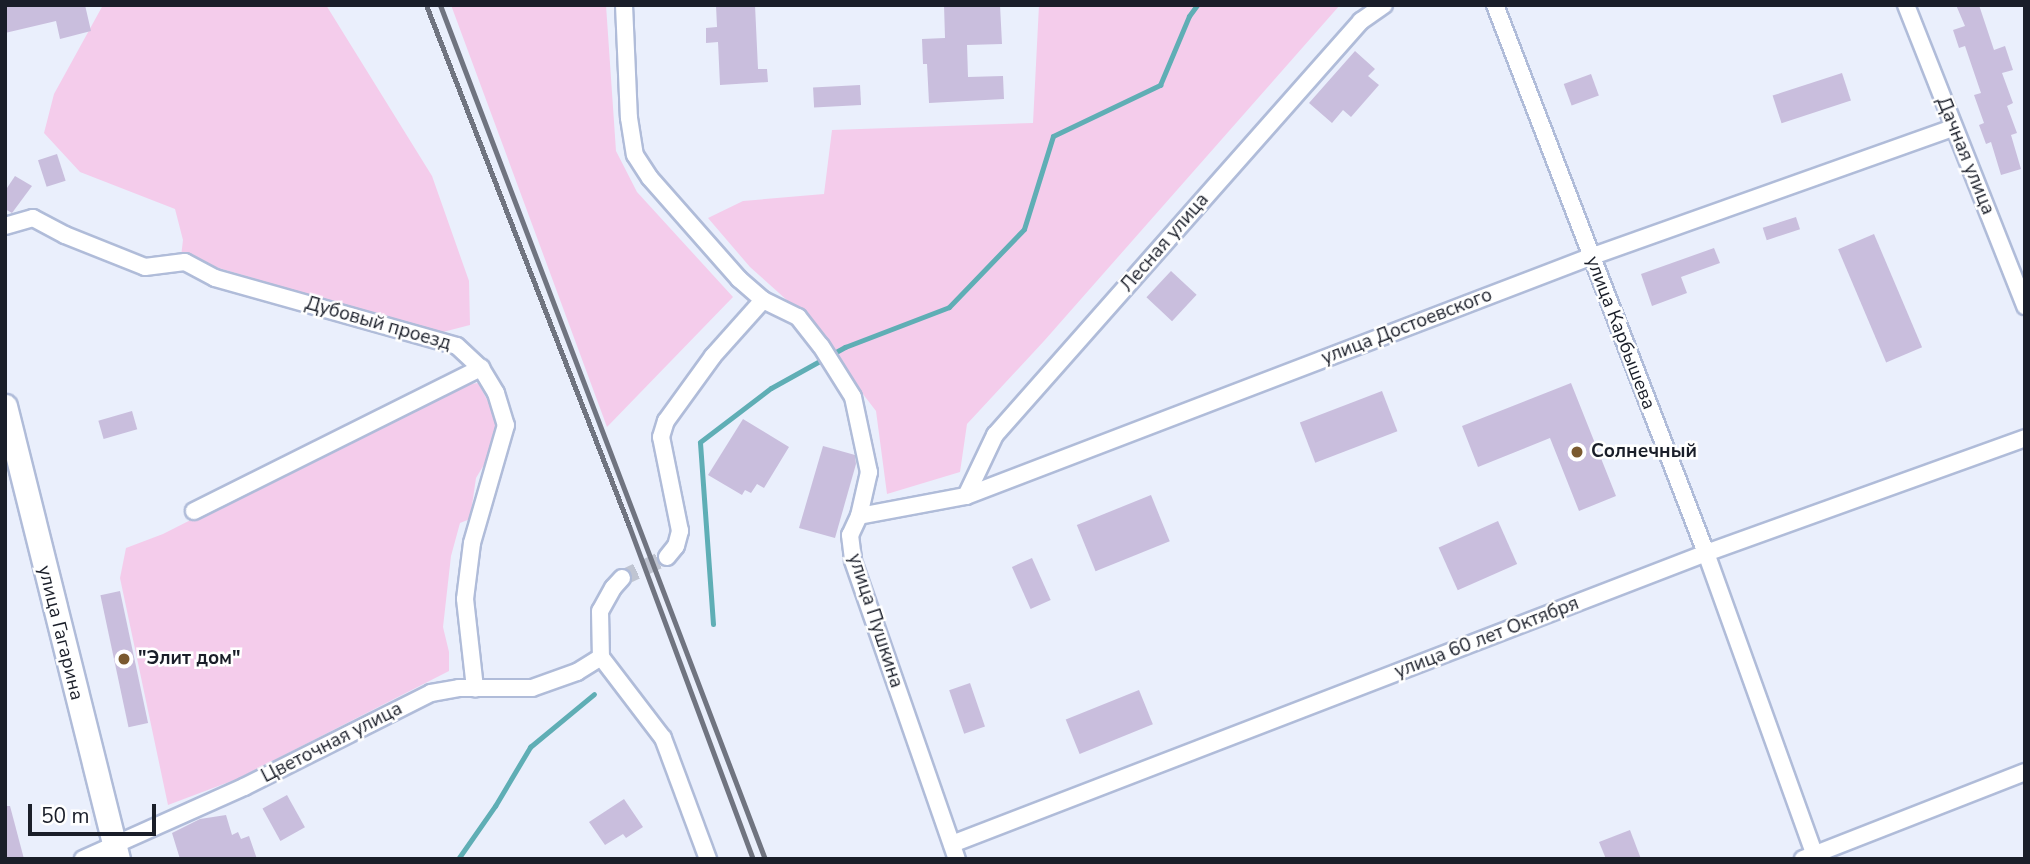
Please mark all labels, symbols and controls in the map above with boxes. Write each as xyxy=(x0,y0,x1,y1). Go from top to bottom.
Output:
street label: Дачная улица xyxy=(1931,94,1999,218)
street label: Лесная улица xyxy=(1116,189,1214,297)
street label: улица Карбышева xyxy=(1580,253,1660,413)
street label: улица Достоевского xyxy=(1318,284,1496,370)
street label: Дубовый проезд xyxy=(303,292,453,356)
place label: Солнечный xyxy=(1591,441,1697,463)
marker: Солнечный xyxy=(1569,444,1585,460)
street label: улица Пушкина xyxy=(843,551,907,691)
street label: улица Гагарина xyxy=(32,563,88,703)
street label: улица 60 лет Октября xyxy=(1392,592,1582,684)
place label: "Элит дом" xyxy=(138,648,241,670)
marker: "Элит дом" xyxy=(116,651,132,667)
street label: Цветочная улица xyxy=(258,698,406,788)
scale bar xyxy=(32,790,159,834)
text: 50 m xyxy=(41,802,90,830)

